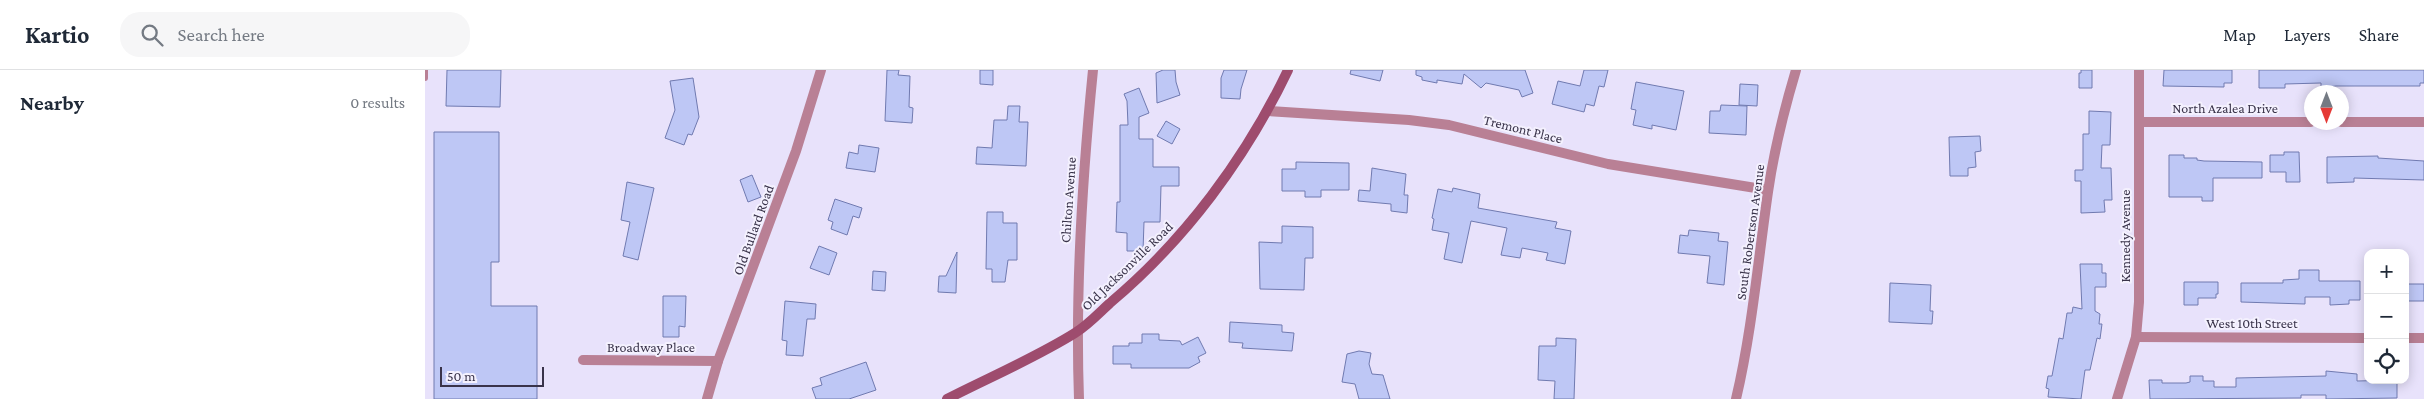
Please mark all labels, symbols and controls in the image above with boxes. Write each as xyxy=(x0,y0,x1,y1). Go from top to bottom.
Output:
search box xyxy=(120,12,470,57)
text: Kartio xyxy=(25,21,90,48)
icon: search xyxy=(138,21,166,49)
text: Search here xyxy=(178,24,265,45)
text: Map xyxy=(2223,25,2256,45)
text: Layers xyxy=(2284,25,2331,45)
text: Share xyxy=(2359,25,2399,45)
north arrow xyxy=(2304,85,2349,130)
text: Nearby xyxy=(20,91,84,115)
text: 0 results xyxy=(350,94,405,111)
street label: North Azalea Drive xyxy=(2172,100,2278,116)
street label: Tremont Place xyxy=(1482,112,1564,146)
street label: Chilton Avenue xyxy=(1057,157,1079,243)
street label: South Robertson Avenue xyxy=(1733,163,1767,301)
street label: Old Bullard Road xyxy=(729,182,777,277)
street label: Kennedy Avenue xyxy=(2117,190,2133,282)
street label: Old Jacksonville Road xyxy=(1078,218,1176,314)
map controls xyxy=(2364,249,2409,384)
button: + xyxy=(2364,249,2409,294)
button: − xyxy=(2364,294,2409,339)
street label: West 10th Street xyxy=(2206,315,2298,331)
street label: Broadway Place xyxy=(607,339,695,355)
button: locate xyxy=(2364,339,2409,384)
scale bar xyxy=(440,364,544,387)
text: 50 m xyxy=(447,368,475,384)

